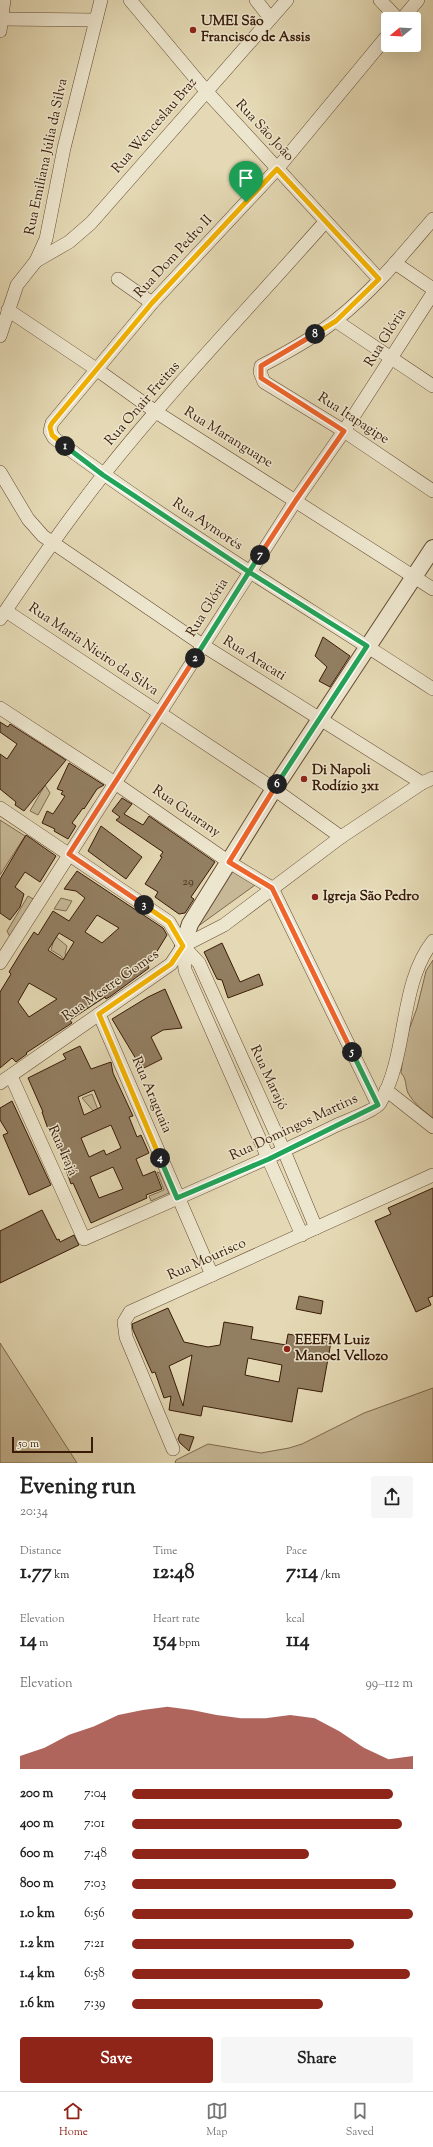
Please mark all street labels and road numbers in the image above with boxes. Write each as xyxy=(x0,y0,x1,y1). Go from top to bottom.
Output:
street label: Rua Wenceslau Braz xyxy=(108,74,202,178)
street label: Rua Emiliana Júlia da Silva xyxy=(21,76,74,237)
street label: Rua São João xyxy=(230,96,298,167)
street label: Rua Dom Pedro II xyxy=(130,211,218,303)
street label: Rua Glória xyxy=(360,304,412,371)
street label: Rua Onair Freitas xyxy=(101,357,185,451)
street label: Rua Itapagipe xyxy=(313,388,393,450)
street label: Rua Maranguape xyxy=(180,403,276,473)
street label: Rua Aymorés xyxy=(168,494,246,556)
street label: Rua Glória xyxy=(182,574,234,641)
street label: Rua Maria Nieiro da Silva xyxy=(24,599,163,702)
street label: Rua Aracati xyxy=(219,632,289,686)
street label: Rua Guarany xyxy=(148,781,224,843)
street label: Rua Mestre Gomes xyxy=(59,945,163,1027)
street label: Rua Marajó xyxy=(244,1042,292,1114)
street label: Rua Araguaia xyxy=(126,1054,176,1137)
street label: Rua Domingos Martins xyxy=(227,1089,361,1167)
street label: Rua Irajá xyxy=(42,1122,82,1180)
street label: Rua Mourisco xyxy=(164,1234,250,1286)

